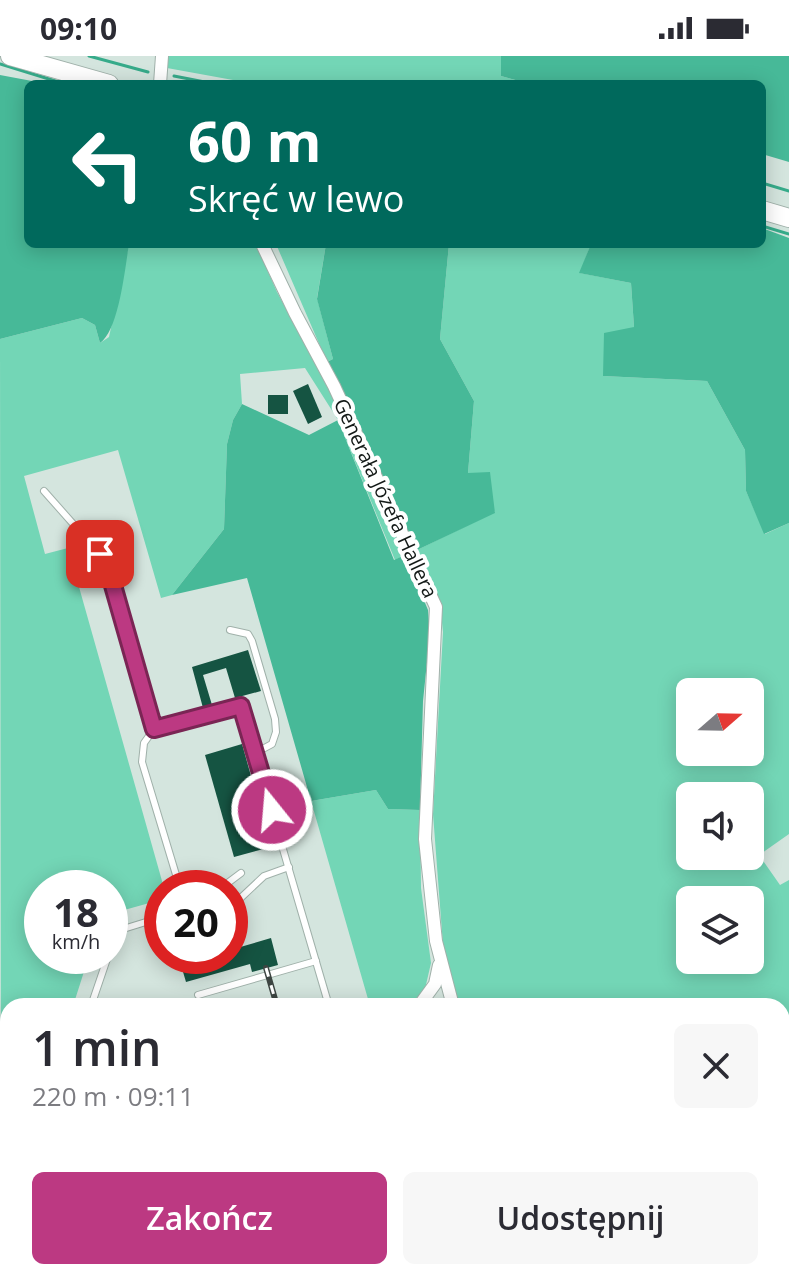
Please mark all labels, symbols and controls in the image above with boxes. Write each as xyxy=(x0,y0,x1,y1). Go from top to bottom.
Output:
text: 09:10 xyxy=(40,8,117,49)
text: 60 m xyxy=(188,102,322,178)
icon: left xyxy=(56,112,160,216)
text: Skręć w lewo xyxy=(188,174,404,223)
street label: Generała Józefa Hallera xyxy=(328,394,444,602)
pin xyxy=(66,520,134,588)
icon: arrive xyxy=(78,532,122,576)
north arrow xyxy=(676,678,764,766)
map controls xyxy=(676,678,764,974)
position arrow xyxy=(230,768,314,852)
button: sound xyxy=(676,782,764,870)
speed limit sign: 20 xyxy=(144,870,248,974)
text: 18 xyxy=(53,884,99,939)
button: layers xyxy=(676,886,764,974)
text: km/h xyxy=(52,928,100,955)
text: 1 min xyxy=(32,1015,162,1080)
button: close xyxy=(674,1024,758,1108)
text: 220 m · 09:11 xyxy=(32,1078,194,1114)
button: Zakończ xyxy=(32,1172,387,1264)
button: Udostępnij xyxy=(403,1172,758,1264)

